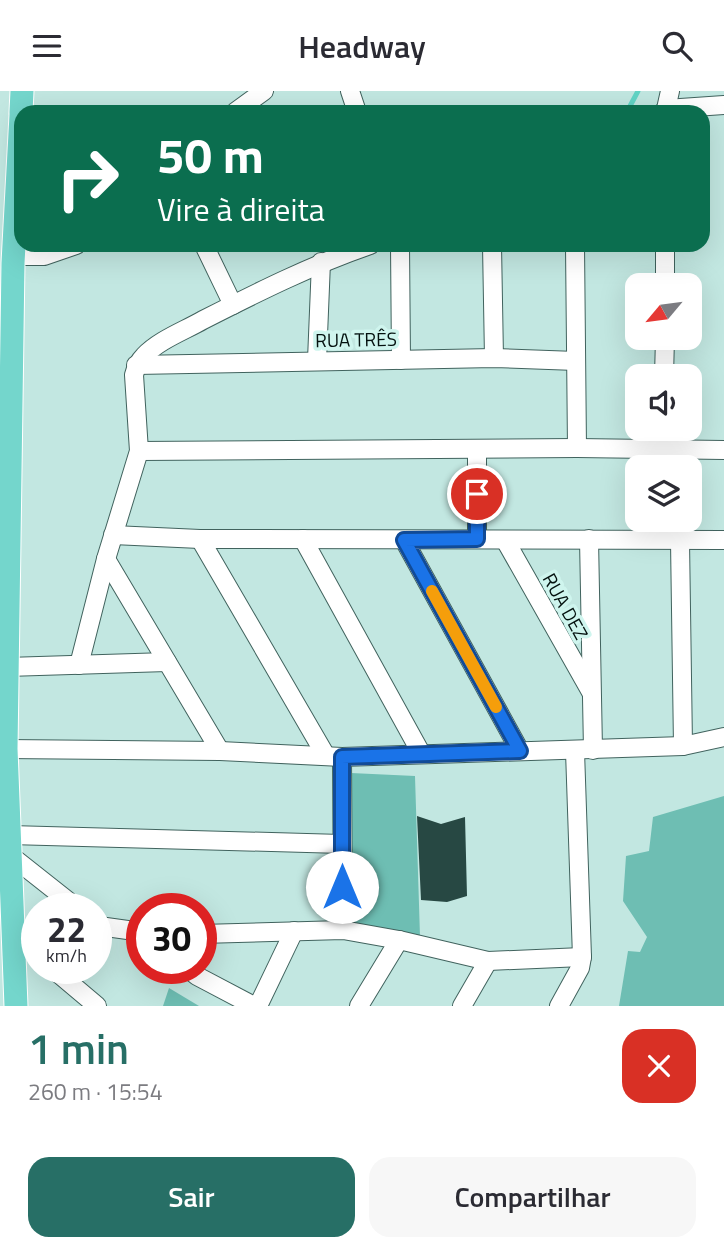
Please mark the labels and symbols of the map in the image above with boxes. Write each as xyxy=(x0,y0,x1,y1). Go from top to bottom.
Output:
north arrow xyxy=(625,273,702,350)
street label: RUA TRÊS xyxy=(315,324,397,354)
pin xyxy=(447,464,507,524)
street label: RUA DEZ xyxy=(536,567,596,645)
position arrow xyxy=(305,850,379,924)
speed limit sign: 30 xyxy=(126,893,217,984)

